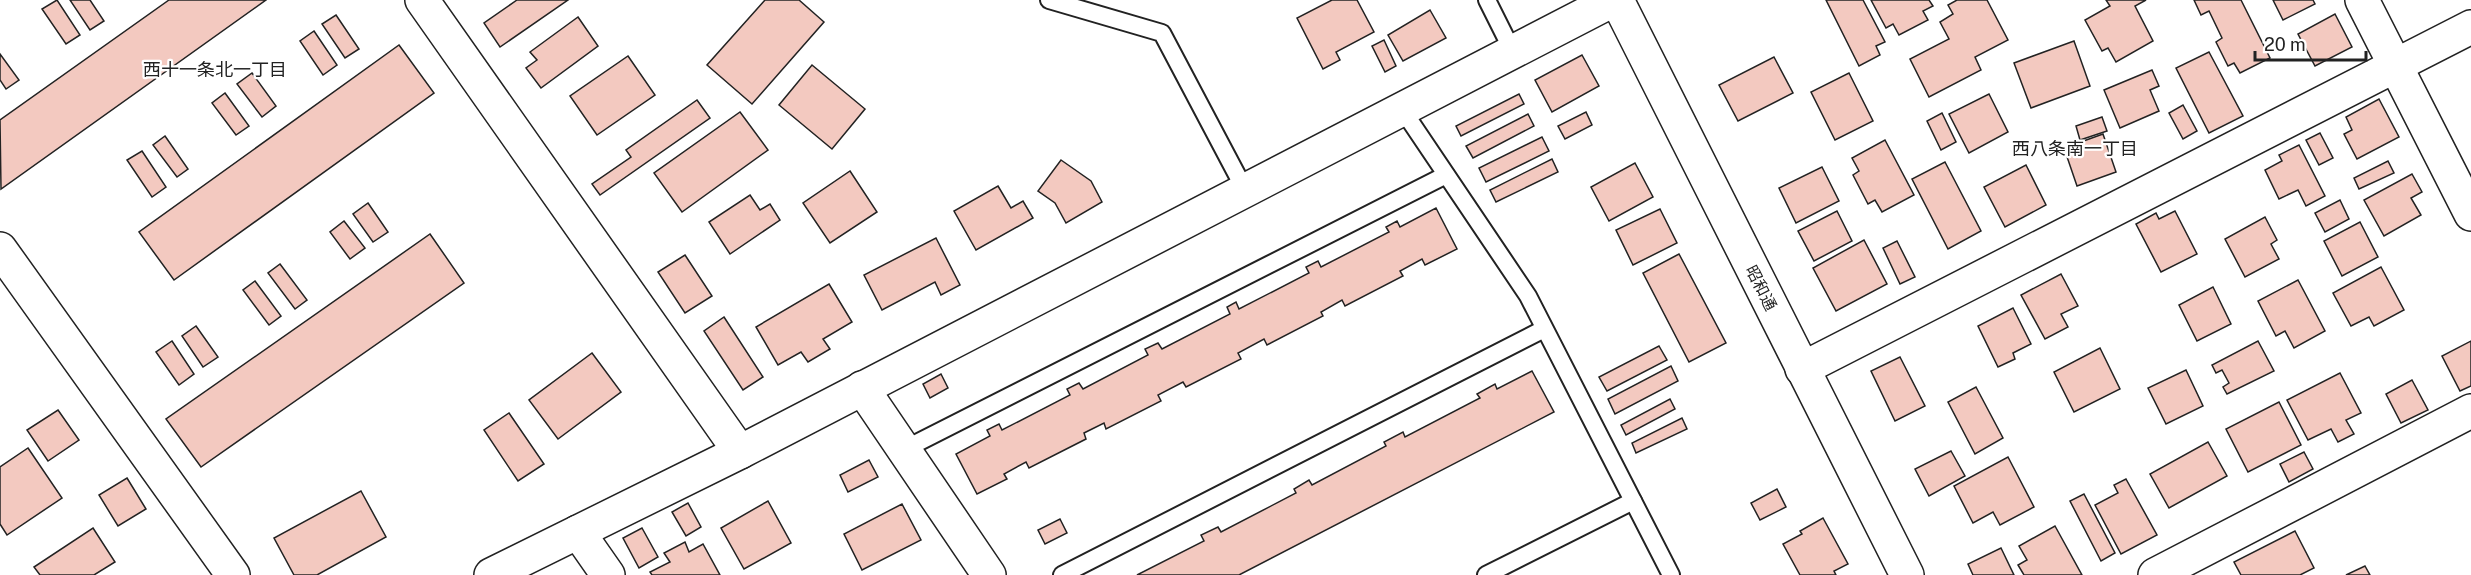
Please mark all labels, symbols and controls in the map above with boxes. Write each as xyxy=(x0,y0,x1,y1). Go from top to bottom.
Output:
scale bar xyxy=(2255,24,2366,62)
text: 20 m xyxy=(2264,34,2306,55)
district label: 西十一条北一丁目 xyxy=(143,59,287,80)
district label: 西八条南一丁目 xyxy=(2012,138,2138,159)
street label: 昭和通 xyxy=(1742,262,1780,314)

